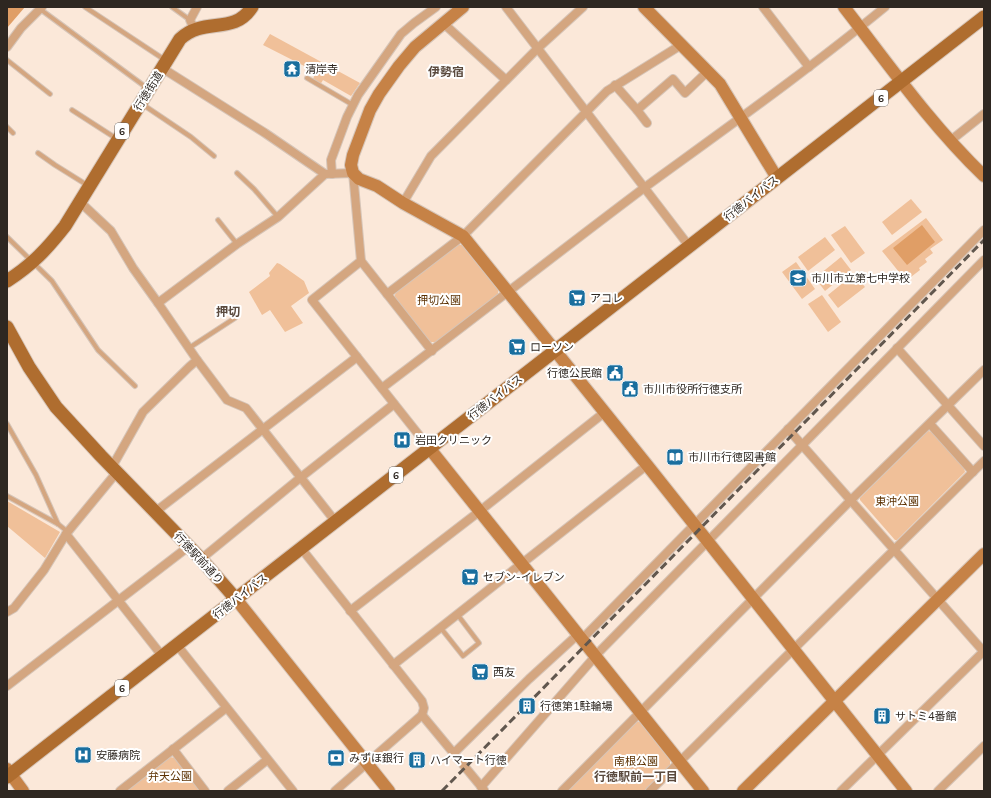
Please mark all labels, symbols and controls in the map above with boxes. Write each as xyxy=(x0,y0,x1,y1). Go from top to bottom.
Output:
temple icon: 清岸寺 xyxy=(282,59,302,79)
place label: 清岸寺 xyxy=(305,62,338,76)
district label: 伊勢宿 xyxy=(428,64,464,79)
street label: 行徳街道 xyxy=(130,69,166,113)
road number: 6 xyxy=(874,90,888,106)
road number: 6 xyxy=(115,123,129,139)
street label: 行徳バイパス xyxy=(721,172,781,224)
school or university icon: 市川市立第七中学校 xyxy=(788,268,808,288)
place label: 市川市立第七中学校 xyxy=(811,271,910,285)
supermarket icon: アコレ xyxy=(567,288,587,308)
place label: アコレ xyxy=(590,291,623,305)
park label: 押切公園 xyxy=(417,293,461,307)
district label: 押切 xyxy=(216,304,240,319)
supermarket icon: ローソン xyxy=(507,337,527,357)
place label: ローソン xyxy=(530,340,574,354)
public building icon: 行徳公民館 xyxy=(605,363,625,383)
place label: 行徳公民館 xyxy=(547,366,602,380)
street label: 行徳バイパス xyxy=(465,371,525,423)
public building icon: 市川市役所行徳支所 xyxy=(620,379,640,399)
place label: 市川市役所行徳支所 xyxy=(643,382,743,396)
hospital icon: 岩田クリニック xyxy=(392,430,412,450)
place label: 岩田クリニック xyxy=(415,433,492,447)
library icon: 市川市行徳図書館 xyxy=(665,447,685,467)
place label: 市川市行徳図書館 xyxy=(688,450,776,464)
road number: 6 xyxy=(389,467,403,483)
park label: 東沖公園 xyxy=(875,494,919,508)
street label: 行徳駅前通り xyxy=(171,529,227,587)
supermarket icon: セブン-イレブン xyxy=(460,567,480,587)
street label: 行徳バイパス xyxy=(210,570,270,622)
place label: セブン-イレブン xyxy=(483,570,565,584)
supermarket icon: 西友 xyxy=(470,662,490,682)
place label: 西友 xyxy=(493,665,515,679)
road number: 6 xyxy=(115,680,129,696)
building icon: 行徳第1駐輪場 xyxy=(517,696,537,716)
place label: 行徳第1駐輪場 xyxy=(540,699,613,713)
building icon: サトミ4番館 xyxy=(872,706,892,726)
place label: サトミ4番館 xyxy=(895,709,957,723)
hospital icon: 安藤病院 xyxy=(73,745,93,765)
place label: 安藤病院 xyxy=(96,748,140,762)
bank icon: みずほ銀行 xyxy=(326,748,346,768)
building icon: ハイマート行徳 xyxy=(407,750,427,770)
place label: みずほ銀行 xyxy=(349,751,404,765)
place label: ハイマート行徳 xyxy=(430,753,507,767)
park label: 南根公園 xyxy=(614,754,658,768)
park label: 弁天公園 xyxy=(148,769,192,783)
district label: 行徳駅前一丁目 xyxy=(594,769,678,784)

